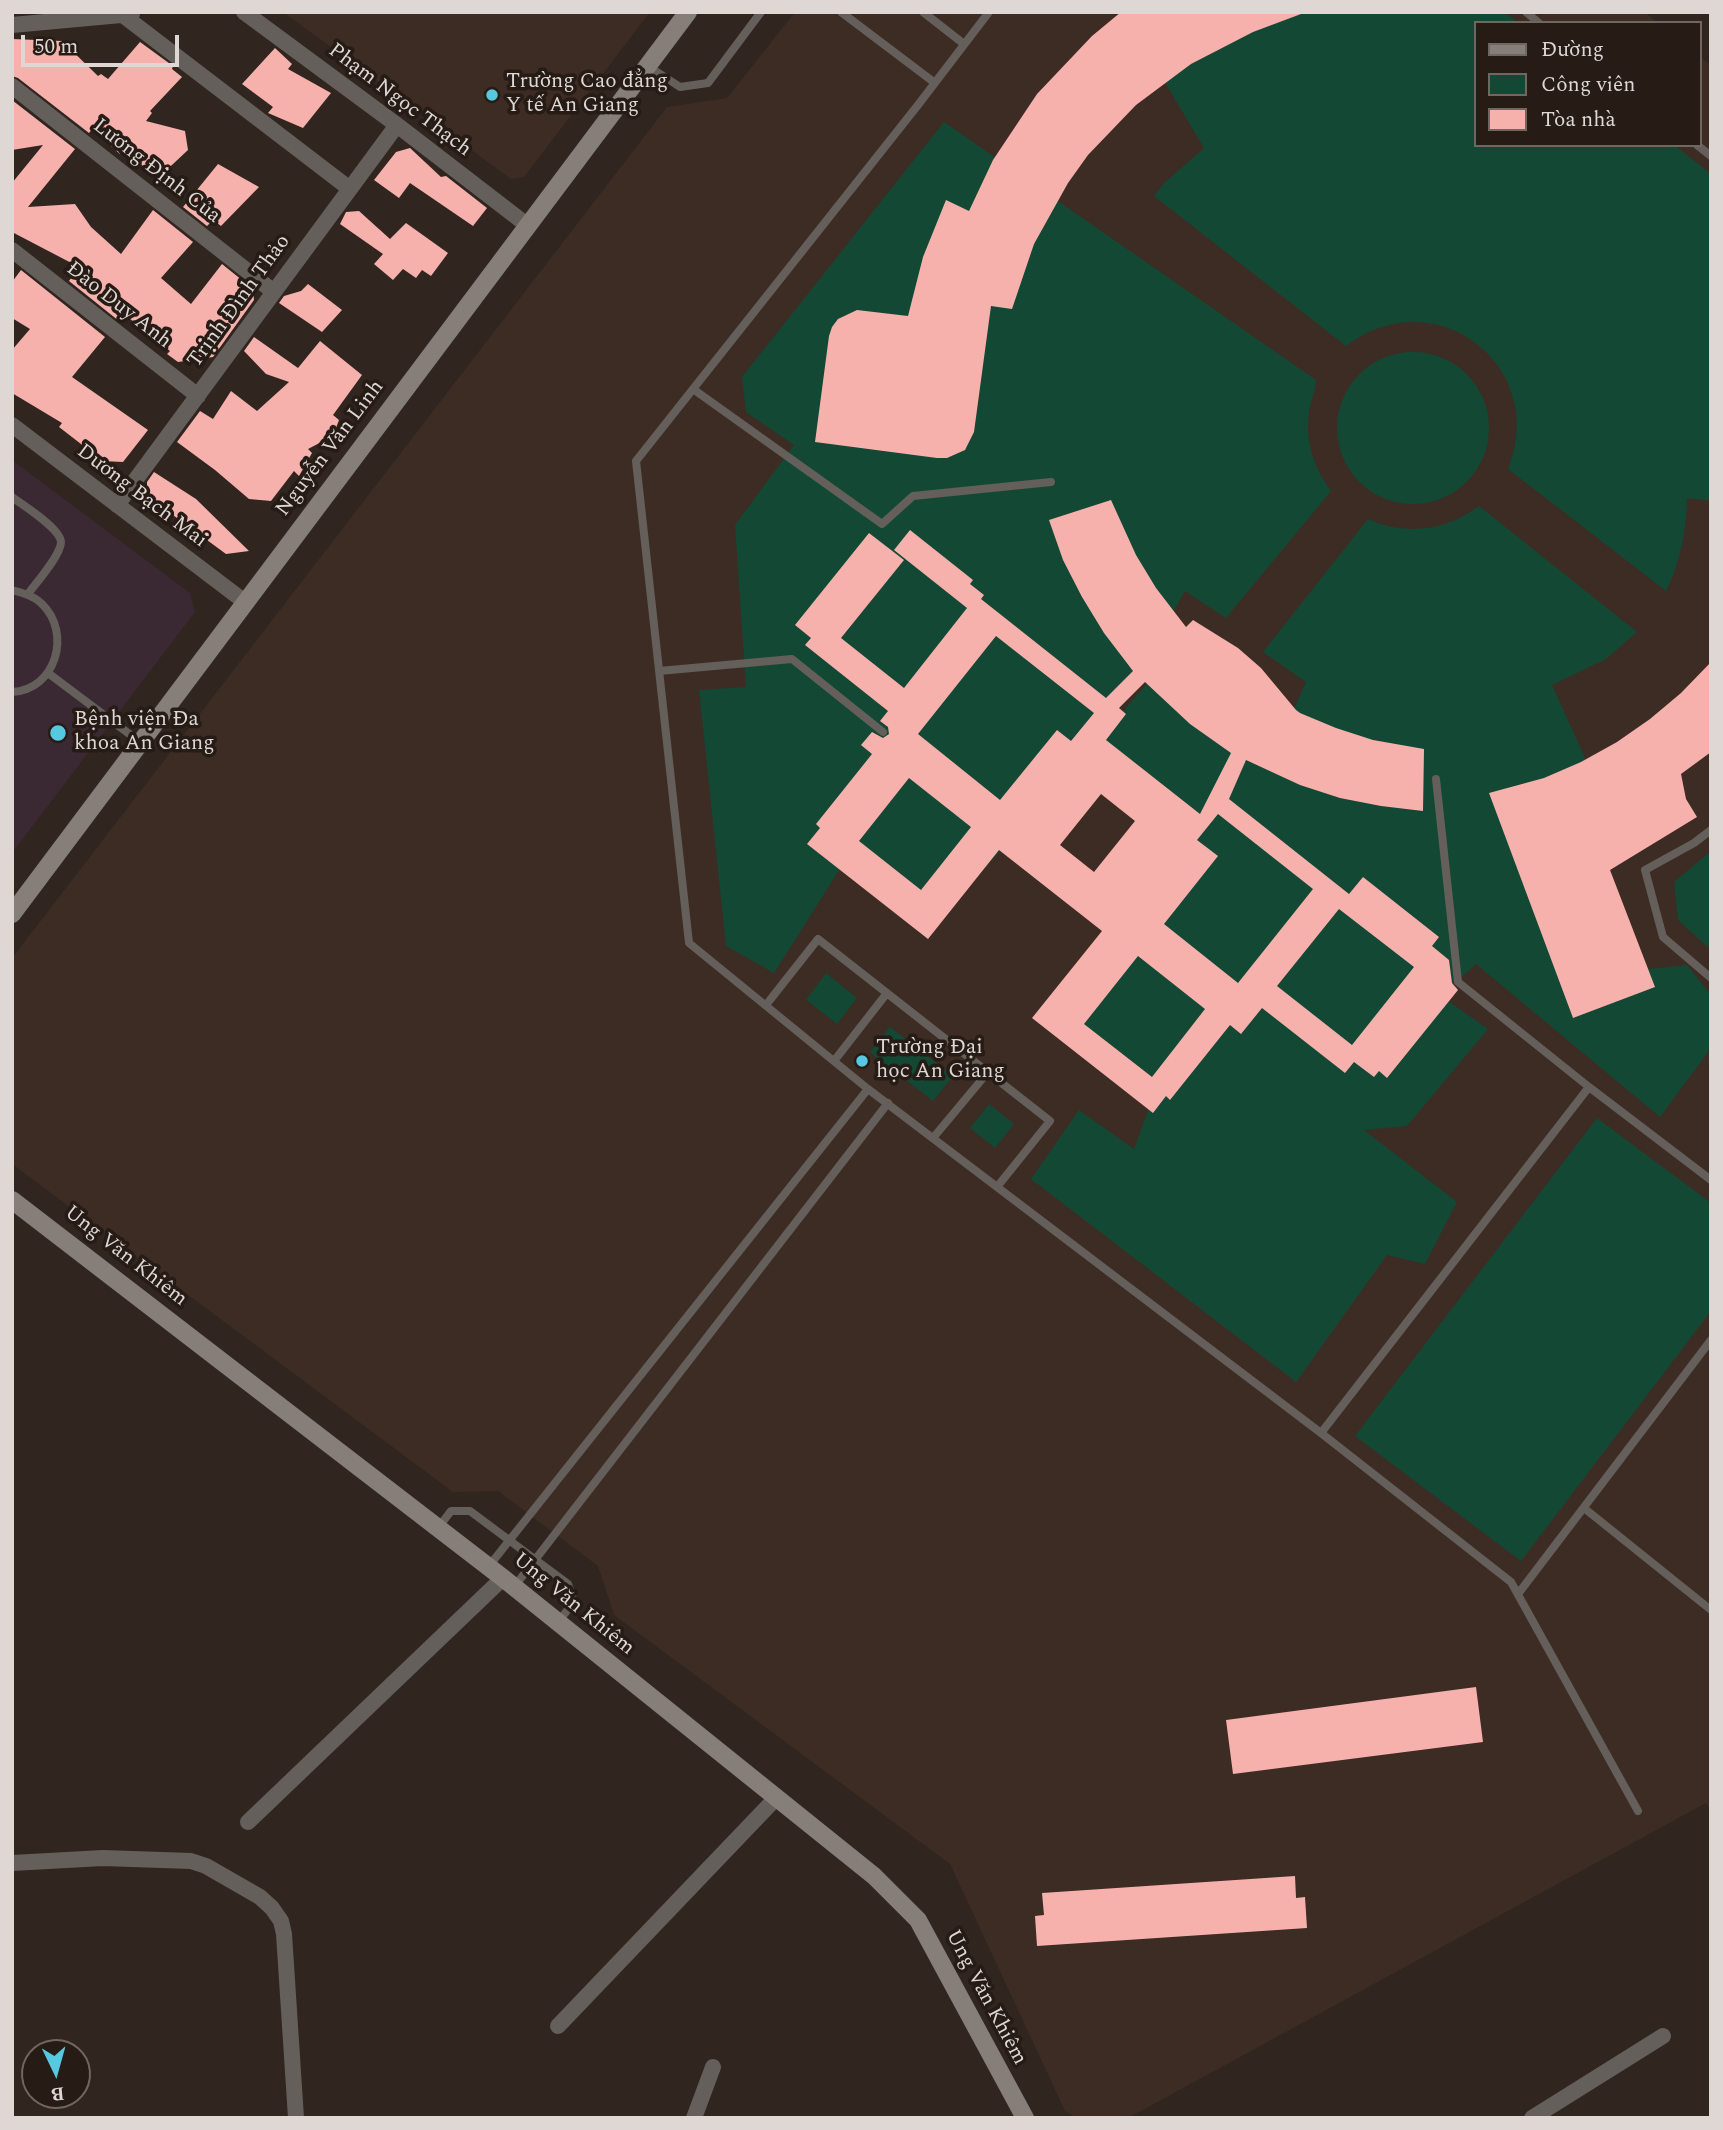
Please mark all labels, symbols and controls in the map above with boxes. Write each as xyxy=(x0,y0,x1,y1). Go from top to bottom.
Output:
scale bar xyxy=(24,21,182,65)
legend xyxy=(1474,21,1702,147)
text: 50 m xyxy=(34,31,78,63)
text: Đường xyxy=(1541,34,1604,66)
street label: Phạm Ngọc Thạch xyxy=(322,39,476,163)
text: Công viên xyxy=(1541,69,1635,101)
place label: Trường Cao đẳng Y tế An Giang xyxy=(506,70,668,120)
marker: Trường Cao đẳng Y tế An Giang xyxy=(484,87,500,103)
text: Tòa nhà xyxy=(1541,104,1616,136)
street label: Lương Định Của xyxy=(87,114,225,230)
street label: Trịnh Đình Thảo xyxy=(183,230,297,374)
street label: Đào Duy Anh xyxy=(60,257,176,355)
street label: Nguyễn Văn Linh xyxy=(272,376,390,522)
street label: Dương Bạch Mai xyxy=(71,440,211,554)
place label: Bệnh viện Đa khoa An Giang xyxy=(74,708,214,758)
marker: Bệnh viện Đa khoa An Giang xyxy=(48,723,68,743)
place label: Trường Đại học An Giang xyxy=(876,1036,1005,1086)
marker: Trường Đại học An Giang xyxy=(854,1053,870,1069)
street label: Ung Văn Khiêm xyxy=(58,1201,192,1313)
street label: Ung Văn Khiêm xyxy=(507,1548,639,1662)
street label: Ung Văn Khiêm xyxy=(939,1926,1031,2070)
north arrow xyxy=(21,2039,91,2109)
text: B xyxy=(50,2078,66,2108)

